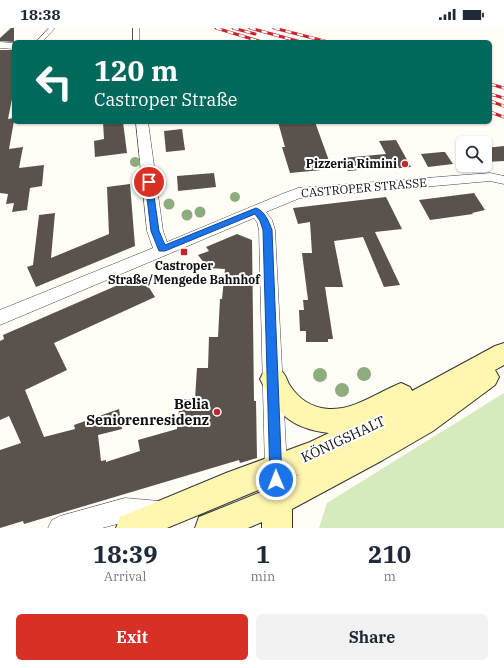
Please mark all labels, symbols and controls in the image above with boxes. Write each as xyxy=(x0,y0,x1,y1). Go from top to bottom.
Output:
text: 18:38 xyxy=(20,5,61,24)
text: 120 m xyxy=(94,52,178,89)
icon: left xyxy=(28,56,80,108)
text: Castroper Straße xyxy=(94,88,237,111)
map controls xyxy=(456,136,492,172)
button: search xyxy=(456,136,492,172)
place label: Pizzeria Rimini xyxy=(306,156,397,171)
marker: Pizzeria Rimini xyxy=(400,159,410,169)
pin xyxy=(132,165,166,199)
icon: arrive xyxy=(138,171,160,193)
street label: CASTROPER STRASSE xyxy=(301,175,427,200)
marker: Castroper Straße/Mengede Bahnhof xyxy=(179,247,189,257)
place label: Castroper Straße/Mengede Bahnhof xyxy=(108,258,261,287)
place label: Belia Seniorenresidenz xyxy=(86,395,209,429)
marker: Belia Seniorenresidenz xyxy=(212,407,222,417)
street label: KÖNIGSHALT xyxy=(298,412,388,466)
position arrow xyxy=(255,459,297,501)
text: 18:39 xyxy=(93,538,158,570)
text: 1 xyxy=(256,538,270,570)
text: 210 xyxy=(368,538,411,570)
text: Arrival xyxy=(104,568,146,585)
text: min xyxy=(250,568,275,585)
text: m xyxy=(383,568,396,585)
button: Exit xyxy=(16,614,248,660)
button: Share xyxy=(256,614,488,660)

